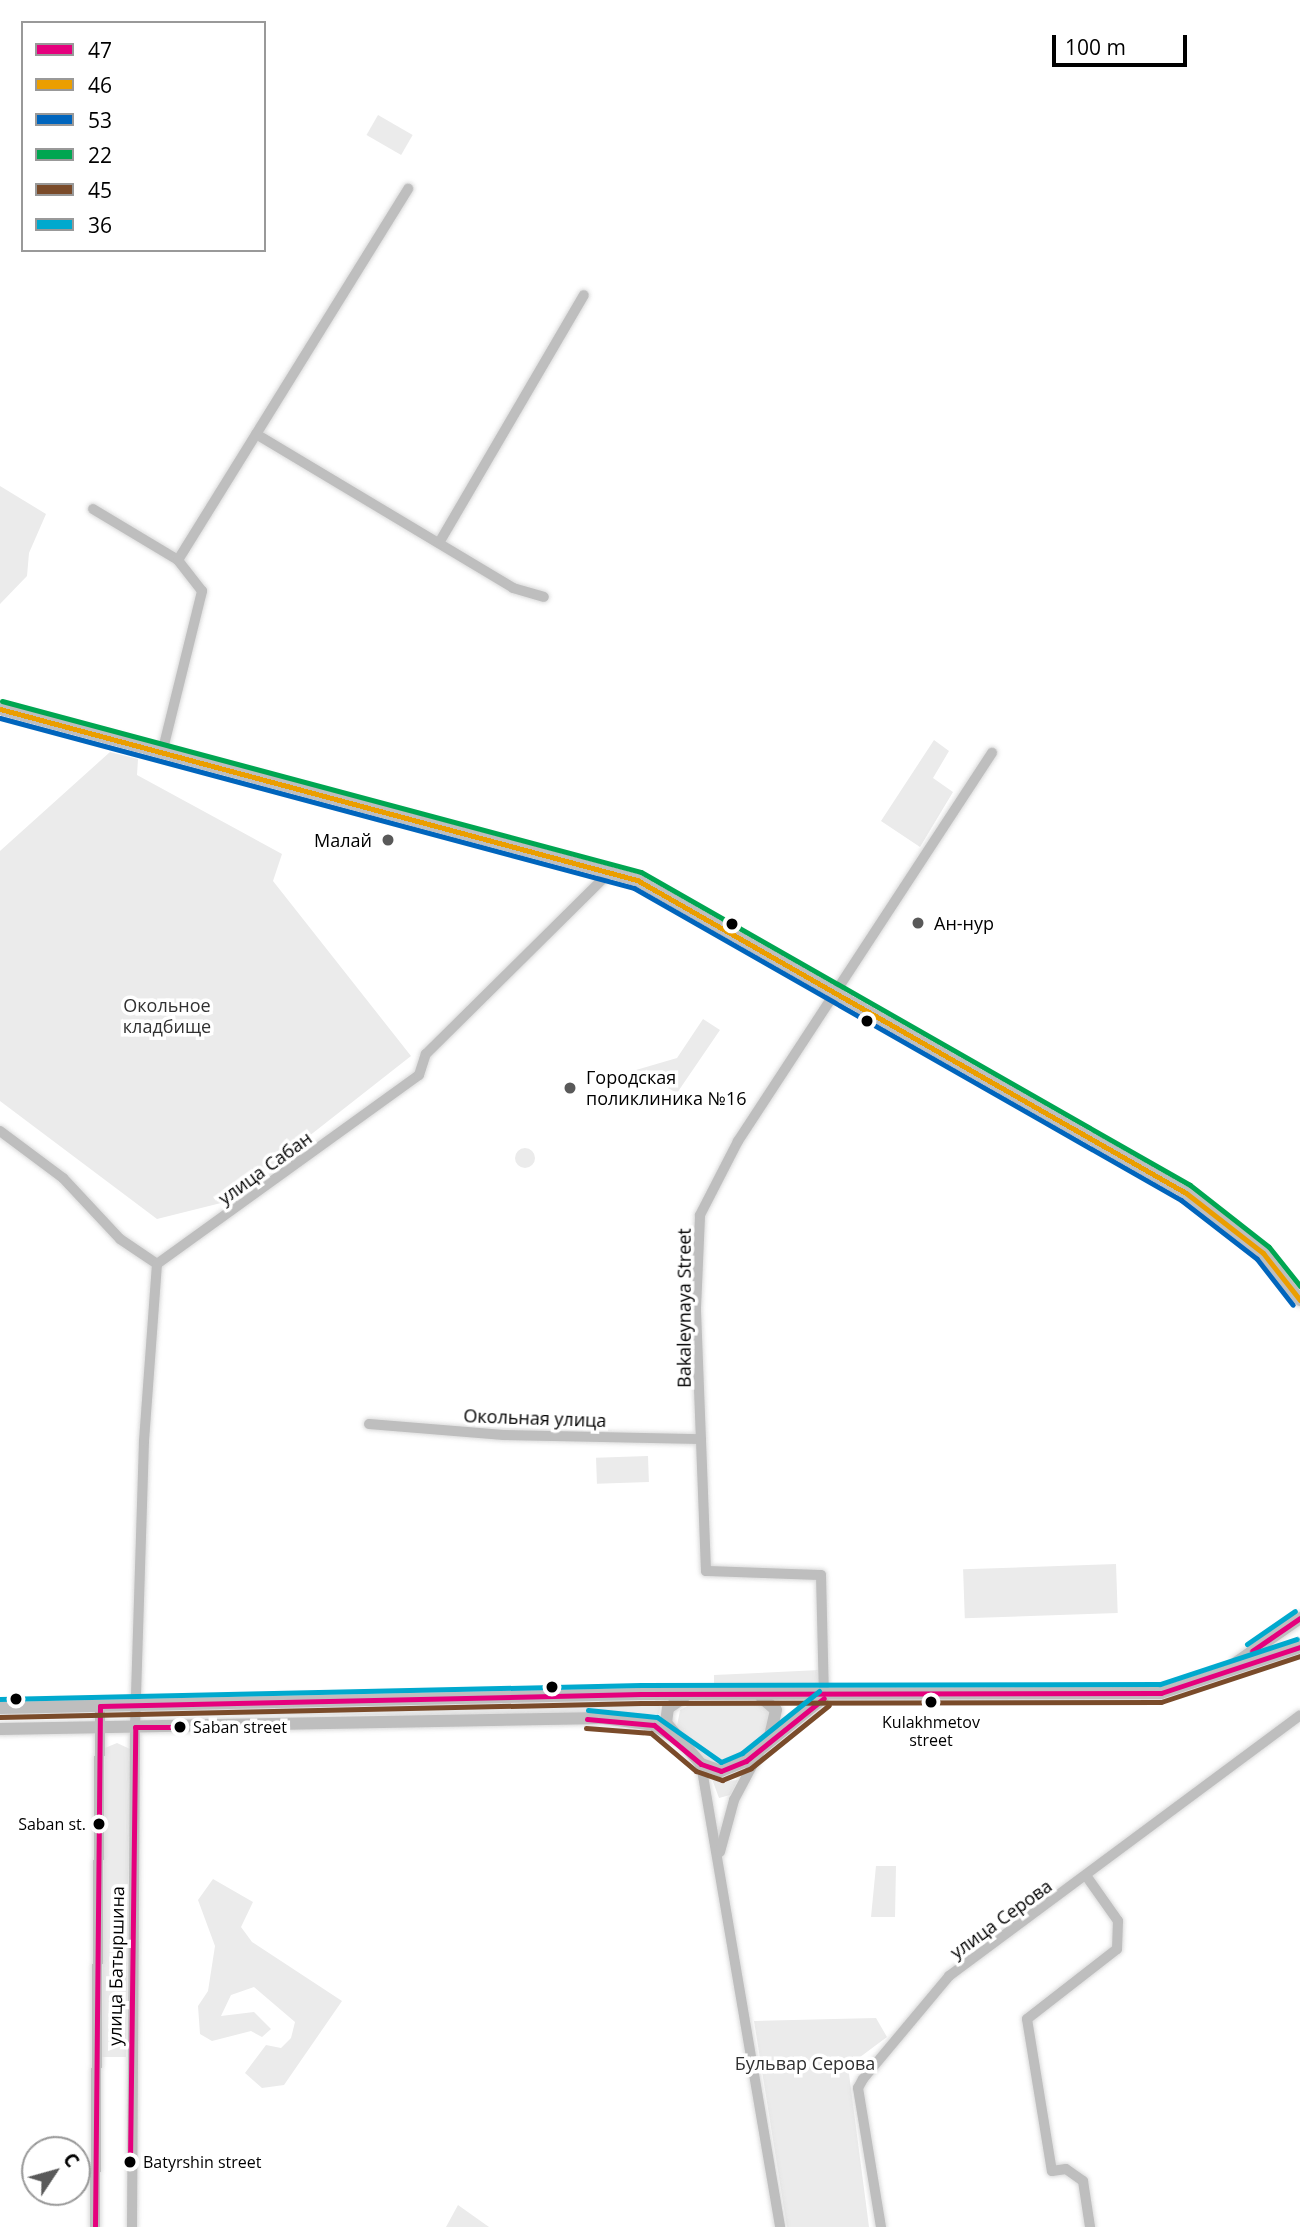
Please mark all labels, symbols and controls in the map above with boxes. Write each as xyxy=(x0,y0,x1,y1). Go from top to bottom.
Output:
legend xyxy=(21,21,266,252)
scale bar xyxy=(1055,21,1190,65)
text: 100 m xyxy=(1065,33,1126,61)
text: 47 xyxy=(88,36,112,64)
text: 46 xyxy=(88,71,112,99)
text: 53 xyxy=(88,106,112,134)
text: 22 xyxy=(88,141,112,169)
text: 45 xyxy=(88,176,112,204)
text: 36 xyxy=(88,211,112,239)
place label: Малай xyxy=(314,829,372,851)
marker: Малай xyxy=(378,830,398,850)
place label: Ан-нур xyxy=(934,912,994,934)
marker: Ан-нур xyxy=(908,913,928,933)
unlabelled marker xyxy=(725,917,739,931)
park label: Окольное кладбище xyxy=(123,995,211,1038)
unlabelled marker xyxy=(860,1014,874,1028)
place label: Городская поликлиника №16 xyxy=(586,1067,747,1110)
marker: Городская поликлиника №16 xyxy=(560,1078,580,1098)
street label: улица Сабан xyxy=(214,1127,316,1209)
street label: Bakaleynaya Street xyxy=(673,1228,695,1388)
street label: Окольная улица xyxy=(463,1405,607,1431)
unlabelled marker xyxy=(545,1680,559,1694)
unlabelled marker xyxy=(9,1692,23,1706)
marker: Kulakhmetov street xyxy=(924,1695,938,1709)
place label: Kulakhmetov street xyxy=(882,1712,980,1750)
place label: Saban street xyxy=(193,1717,287,1737)
marker: Saban street xyxy=(173,1720,187,1734)
place label: Saban st. xyxy=(18,1814,86,1834)
marker: Saban st. xyxy=(92,1817,106,1831)
street label: улица Серова xyxy=(946,1875,1056,1963)
street label: улица Батыршина xyxy=(104,1886,128,2046)
park label: Бульвар Серова xyxy=(735,2052,875,2074)
north arrow xyxy=(21,2136,91,2206)
text: С xyxy=(57,2147,85,2172)
place label: Batyrshin street xyxy=(143,2152,261,2172)
marker: Batyrshin street xyxy=(123,2155,137,2169)

